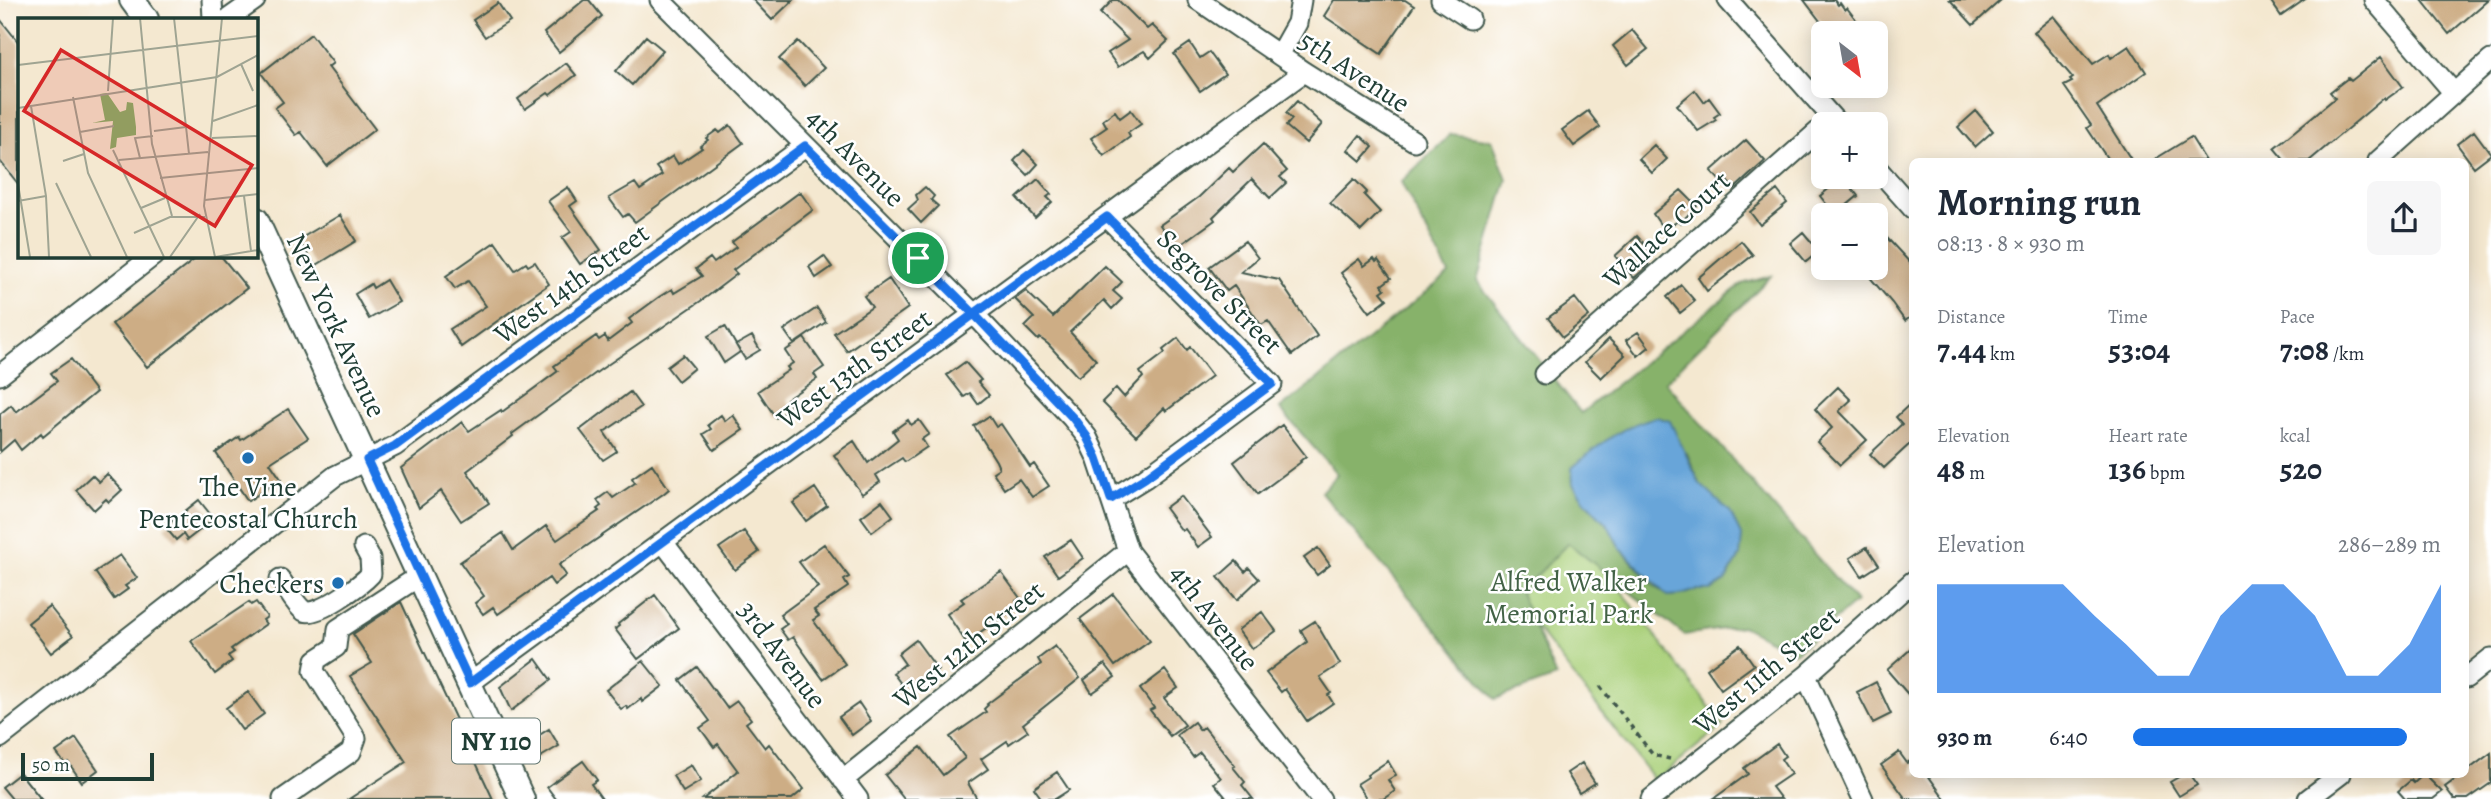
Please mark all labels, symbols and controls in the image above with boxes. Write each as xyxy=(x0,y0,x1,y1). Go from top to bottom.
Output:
inset map xyxy=(18,18,257,257)
north arrow xyxy=(1811,21,1888,98)
map controls xyxy=(1811,21,1888,280)
street label: 5th Avenue xyxy=(1292,22,1417,122)
street label: 4th Avenue xyxy=(797,100,913,216)
button: + xyxy=(1811,112,1888,189)
street label: Wallace Court xyxy=(1594,162,1739,298)
text: Morning run xyxy=(1937,176,2141,228)
button: share xyxy=(2367,181,2441,255)
button: − xyxy=(1811,203,1888,280)
street label: West 14th Street xyxy=(485,215,657,354)
street label: Segrove Street xyxy=(1148,220,1291,363)
street label: New York Avenue xyxy=(277,227,395,424)
pin xyxy=(888,228,948,288)
text: 08:13 · 8 × 930 m xyxy=(1937,228,2085,259)
icon: arrive xyxy=(899,239,937,277)
street label: West 13th Street xyxy=(769,300,940,438)
text: Distance xyxy=(1937,304,2005,330)
text: Time xyxy=(2108,304,2148,330)
text: Pace xyxy=(2280,304,2315,330)
text: 7.44 xyxy=(1937,330,1986,370)
text: 53:04 xyxy=(2108,330,2170,370)
text: 7:08 xyxy=(2280,330,2329,370)
text: km xyxy=(1986,341,2015,367)
text: /km xyxy=(2329,341,2364,367)
text: Elevation xyxy=(1937,423,2010,449)
text: Heart rate xyxy=(2108,423,2188,449)
text: kcal xyxy=(2280,423,2310,449)
text: 48 xyxy=(1937,449,1966,489)
text: 136 xyxy=(2108,449,2146,489)
text: 520 xyxy=(2280,449,2322,489)
marker: The Vine Pentecostal Church xyxy=(240,450,256,466)
text: m xyxy=(1966,460,1985,486)
text: bpm xyxy=(2146,460,2185,486)
place label: The Vine Pentecostal Church xyxy=(138,468,358,538)
text: Elevation xyxy=(1937,529,2025,560)
text: 286–289 m xyxy=(2338,529,2441,560)
street label: 4th Avenue xyxy=(1161,556,1268,679)
park label: Alfred Walker Memorial Park xyxy=(1484,563,1654,633)
place label: Checkers xyxy=(219,565,324,603)
street label: West 12th Street xyxy=(884,572,1052,718)
marker: Checkers xyxy=(330,575,346,591)
street label: 3rd Avenue xyxy=(729,593,835,716)
street label: West 11th Street xyxy=(1685,598,1848,744)
road number: NY 110 xyxy=(452,719,540,764)
text: 930 m xyxy=(1937,722,1992,753)
text: 6:40 xyxy=(2049,722,2088,753)
scale bar xyxy=(21,750,154,782)
text: 50 m xyxy=(32,752,70,778)

